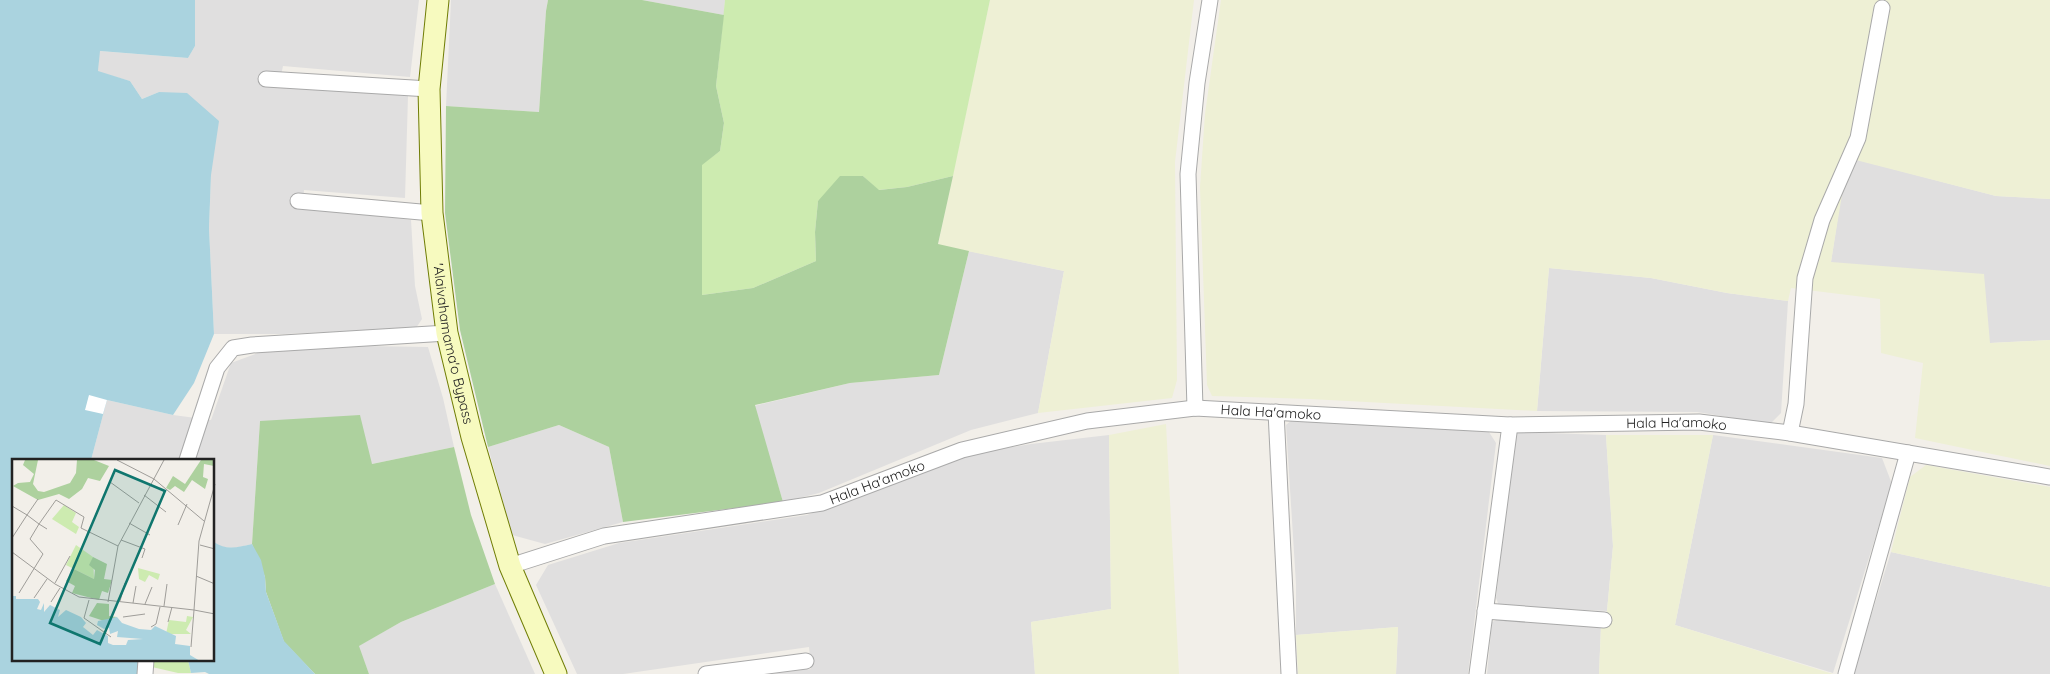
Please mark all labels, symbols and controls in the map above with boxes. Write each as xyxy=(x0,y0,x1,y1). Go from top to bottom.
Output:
street label: 'Alaivahamama'o Bypass xyxy=(429,262,478,426)
street label: Hala Ha'amoko xyxy=(1220,400,1322,424)
street label: Hala Ha'amoko xyxy=(1626,413,1728,434)
street label: Hala Ha'amoko xyxy=(827,456,927,508)
inset map xyxy=(12,459,215,662)

